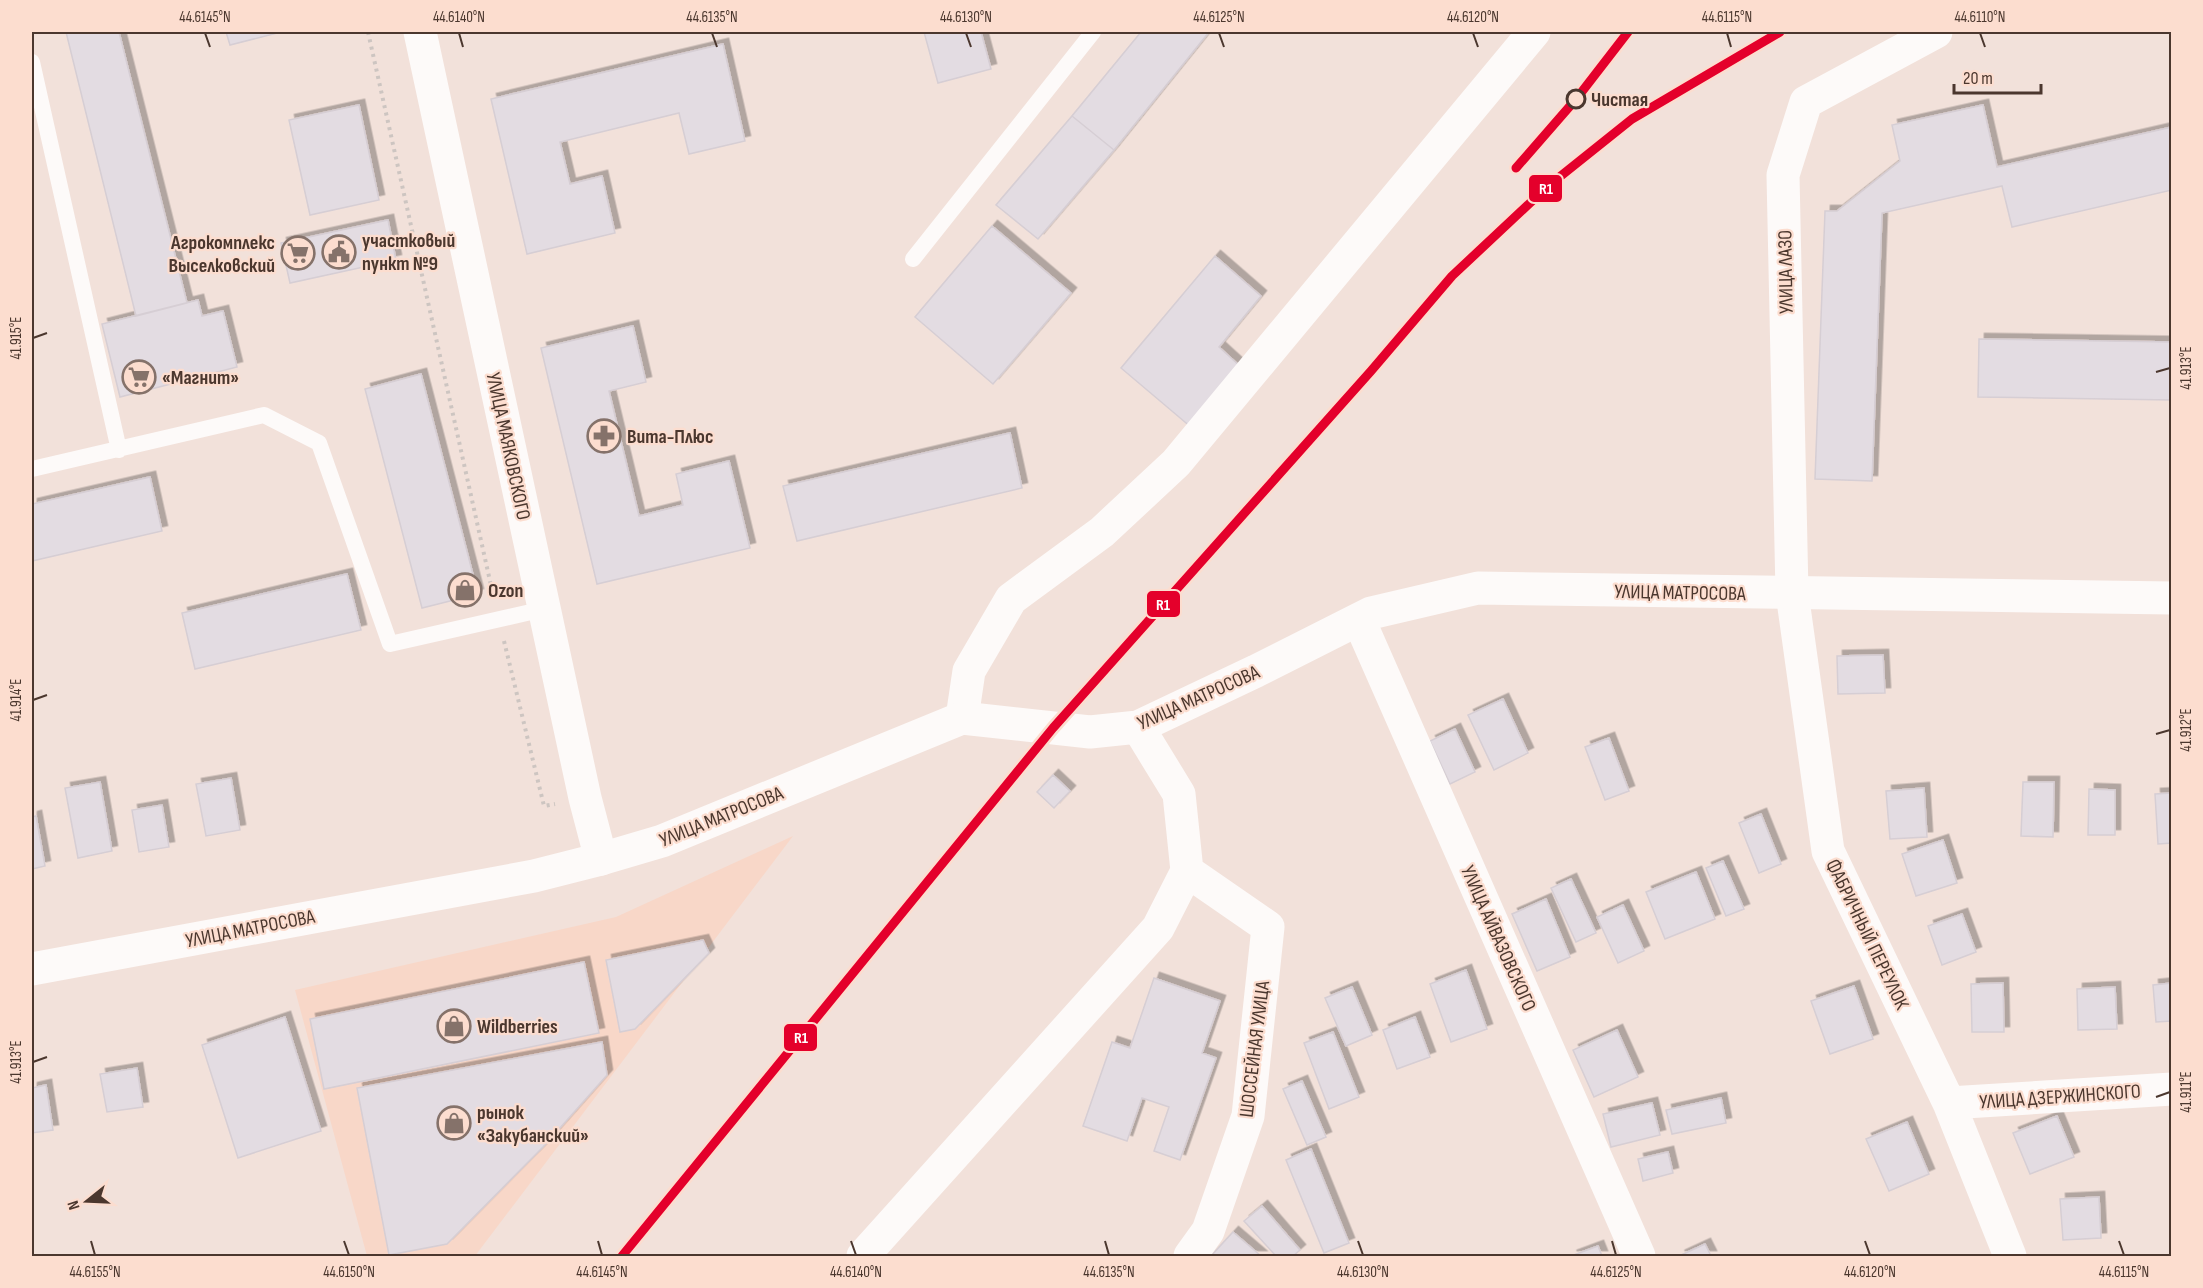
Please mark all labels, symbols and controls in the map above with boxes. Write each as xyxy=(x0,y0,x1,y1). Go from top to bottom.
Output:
text: 44.6145°N xyxy=(179,8,231,27)
text: 44.6140°N xyxy=(433,8,485,27)
text: 44.6135°N xyxy=(686,8,738,27)
text: 44.6130°N xyxy=(940,8,992,27)
text: 44.6125°N xyxy=(1193,8,1245,27)
text: 44.6120°N xyxy=(1447,8,1499,27)
text: 44.6115°N xyxy=(1702,8,1752,27)
text: 44.6110°N xyxy=(1955,8,2005,27)
scale bar xyxy=(1954,57,2041,95)
text: 20 m xyxy=(1963,68,1993,89)
place label: Чистая xyxy=(1591,88,1648,112)
marker: Чистая xyxy=(1566,89,1586,109)
line badge: R1 xyxy=(1528,174,1563,203)
text: R1 xyxy=(1539,180,1554,199)
place label: участковый пункт №9 xyxy=(362,229,455,276)
street label: УЛИЦА ЛАЗО xyxy=(1773,230,1799,314)
place label: Агрокомплекс Выселковский xyxy=(169,231,275,278)
public building icon: участковый пункт №9 xyxy=(321,234,357,270)
supermarket icon: Агрокомплекс Выселковский xyxy=(280,235,316,271)
text: 41.915°E xyxy=(7,316,26,360)
text: 41.913°E xyxy=(2177,346,2196,390)
supermarket icon: «Магнит» xyxy=(121,359,157,395)
place label: «Магнит» xyxy=(162,366,239,390)
street label: УЛИЦА МАЯКОВСКОГО xyxy=(481,370,535,522)
pharmacy icon: Вита-Плюс xyxy=(586,418,622,454)
place label: Вита-Плюс xyxy=(627,425,713,449)
shop icon: Ozon xyxy=(447,572,483,608)
place label: Ozon xyxy=(488,579,523,603)
street label: УЛИЦА МАТРОСОВА xyxy=(1614,580,1746,606)
line badge: R1 xyxy=(1146,590,1181,618)
text: R1 xyxy=(1156,596,1171,615)
street label: УЛИЦА МАТРОСОВА xyxy=(1134,660,1264,736)
text: 41.914°E xyxy=(7,679,26,721)
text: 41.912°E xyxy=(2177,708,2196,752)
street label: УЛИЦА МАТРОСОВА xyxy=(656,781,787,853)
street label: ФАБРИЧНЫЙ ПЕРЕУЛОК xyxy=(1820,855,1914,1013)
street label: УЛИЦА АЙВАЗОВСКОГО xyxy=(1455,862,1541,1015)
street label: УЛИЦА МАТРОСОВА xyxy=(184,905,317,953)
street label: ШОССЕЙНАЯ УЛИЦА xyxy=(1235,979,1275,1119)
shop icon: Wildberries xyxy=(436,1008,472,1044)
place label: Wildberries xyxy=(477,1015,558,1039)
line badge: R1 xyxy=(783,1023,818,1052)
text: R1 xyxy=(794,1029,809,1048)
text: 41.913°E xyxy=(7,1040,26,1084)
text: 41.911°E xyxy=(2177,1071,2196,1113)
street label: УЛИЦА ДЗЕРЖИНСКОГО xyxy=(1979,1079,2142,1115)
place label: рынок «Закубанский» xyxy=(477,1101,589,1148)
shop icon: рынок «Закубанский» xyxy=(436,1105,472,1141)
north arrow xyxy=(57,1171,117,1231)
text: N xyxy=(64,1198,85,1212)
text: 44.6155°N xyxy=(69,1263,121,1282)
text: 44.6150°N xyxy=(323,1263,375,1282)
text: 44.6145°N xyxy=(576,1263,628,1282)
text: 44.6140°N xyxy=(830,1263,882,1282)
text: 44.6135°N xyxy=(1083,1263,1135,1282)
text: 44.6130°N xyxy=(1337,1263,1389,1282)
text: 44.6125°N xyxy=(1590,1263,1642,1282)
text: 44.6120°N xyxy=(1844,1263,1896,1282)
text: 44.6115°N xyxy=(2099,1263,2149,1282)

